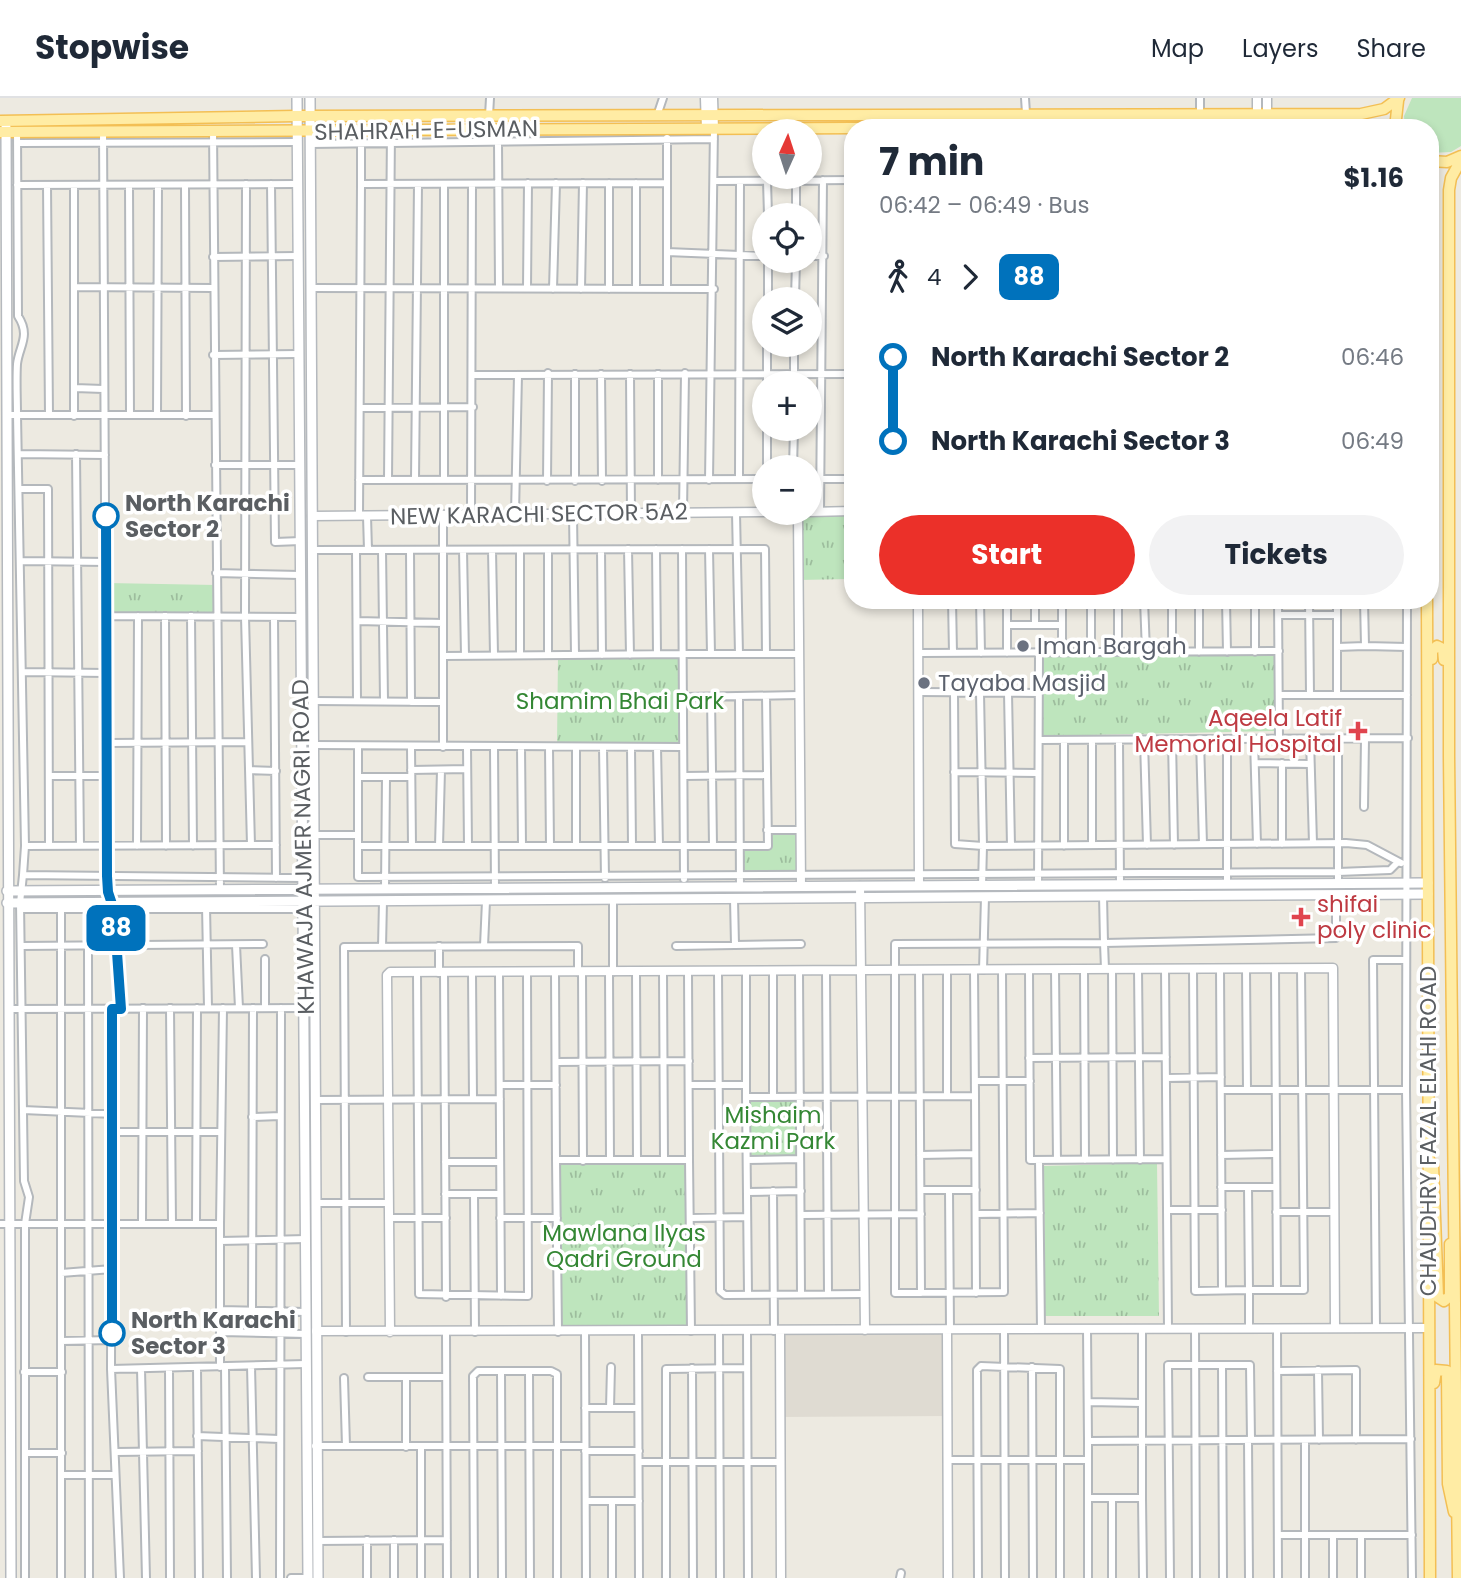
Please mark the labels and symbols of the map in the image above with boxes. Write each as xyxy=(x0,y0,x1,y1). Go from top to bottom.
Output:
street label: SHAHRAH-E-USMAN xyxy=(314,112,538,148)
north arrow xyxy=(752,119,822,189)
place label: North Karachi Sector 2 xyxy=(125,487,290,545)
street label: NEW KARACHI SECTOR 5A2 xyxy=(390,495,688,533)
marker: North Karachi Sector 2 xyxy=(93,503,119,529)
place label: Iman Bargah xyxy=(1037,630,1187,662)
marker: Iman Bargah xyxy=(1015,638,1031,654)
place label: Tayaba Masjid xyxy=(938,667,1106,699)
marker: Tayaba Masjid xyxy=(916,675,932,691)
street label: KHAWAJA AJMER NAGRI ROAD xyxy=(284,679,322,1015)
park label: Shamim Bhai Park xyxy=(516,685,724,717)
place label: Aqeela Latif Memorial Hospital xyxy=(1135,702,1342,760)
marker: Aqeela Latif Memorial Hospital xyxy=(1348,721,1368,741)
place label: shifai poly clinic xyxy=(1317,888,1432,946)
line badge: 88 xyxy=(85,905,148,951)
marker: shifai poly clinic xyxy=(1291,907,1311,927)
street label: CHAUDHRY FAZAL ELAHI ROAD xyxy=(1412,966,1444,1296)
park label: Mishaim Kazmi Park xyxy=(711,1099,835,1157)
park label: Mawlana Ilyas Qadri Ground xyxy=(542,1217,706,1275)
place label: North Karachi Sector 3 xyxy=(131,1304,296,1362)
marker: North Karachi Sector 3 xyxy=(99,1320,125,1346)

